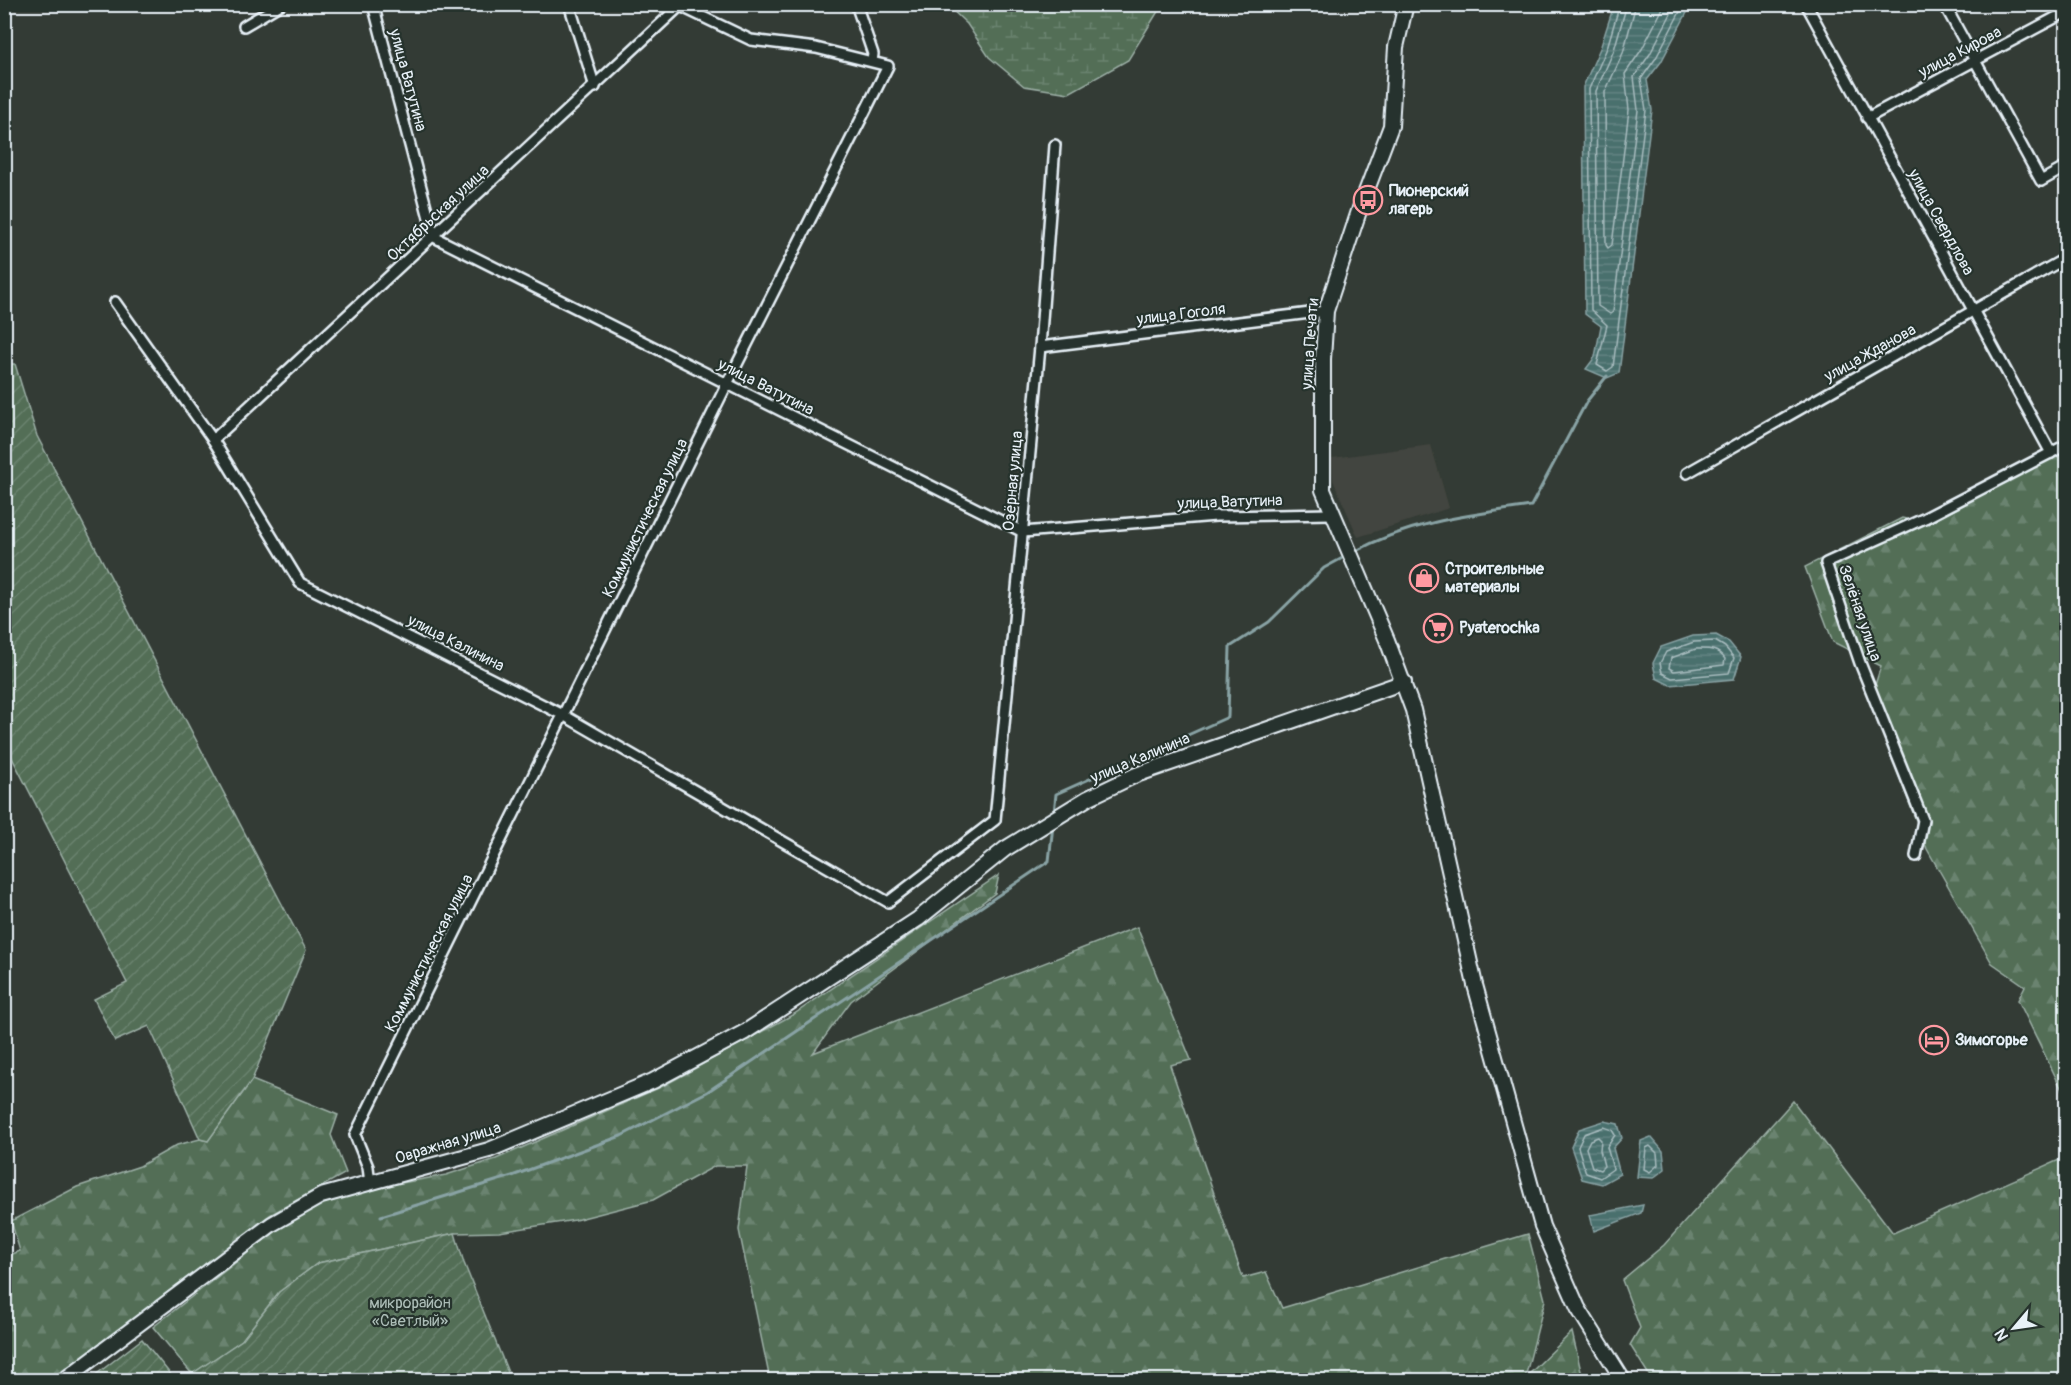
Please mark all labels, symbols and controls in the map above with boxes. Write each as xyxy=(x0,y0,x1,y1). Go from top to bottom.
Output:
street label: улица Кирова xyxy=(1914,22,2005,83)
street label: улица Ватутина xyxy=(384,26,431,133)
street label: Октябрьская улица xyxy=(383,160,493,266)
street label: улица Свердлова xyxy=(1903,164,1978,279)
place label: Пионерский лагерь xyxy=(1388,181,1469,219)
bus stop icon: Пионерский лагерь xyxy=(1352,184,1384,216)
street label: улица Печати xyxy=(1297,298,1323,391)
street label: улица Гоголя xyxy=(1134,299,1227,330)
street label: улица Жданова xyxy=(1820,320,1919,387)
street label: улица Ватутина xyxy=(714,354,817,420)
street label: Озёрная улица xyxy=(999,430,1027,532)
street label: Коммунистическая улица xyxy=(598,435,692,601)
street label: улица Ватутина xyxy=(1176,490,1283,514)
place label: Строительные материалы xyxy=(1445,559,1545,597)
shop icon: Строительные материалы xyxy=(1408,562,1440,594)
street label: Зелёная улица xyxy=(1834,562,1886,664)
street label: улица Калинина xyxy=(403,610,508,676)
supermarket icon: Pyaterochka xyxy=(1422,612,1454,644)
place label: Pyaterochka xyxy=(1459,618,1540,638)
street label: улица Калинина xyxy=(1086,728,1193,788)
street label: Коммунистическая улица xyxy=(381,871,477,1035)
hotel icon: Зимогорье xyxy=(1918,1024,1950,1056)
place label: Зимогорье xyxy=(1955,1030,2029,1050)
street label: Овражная улица xyxy=(393,1117,503,1169)
park label: микрорайон «Светлый» xyxy=(369,1293,451,1331)
north arrow xyxy=(1984,1298,2044,1358)
text: N xyxy=(1990,1325,2013,1344)

